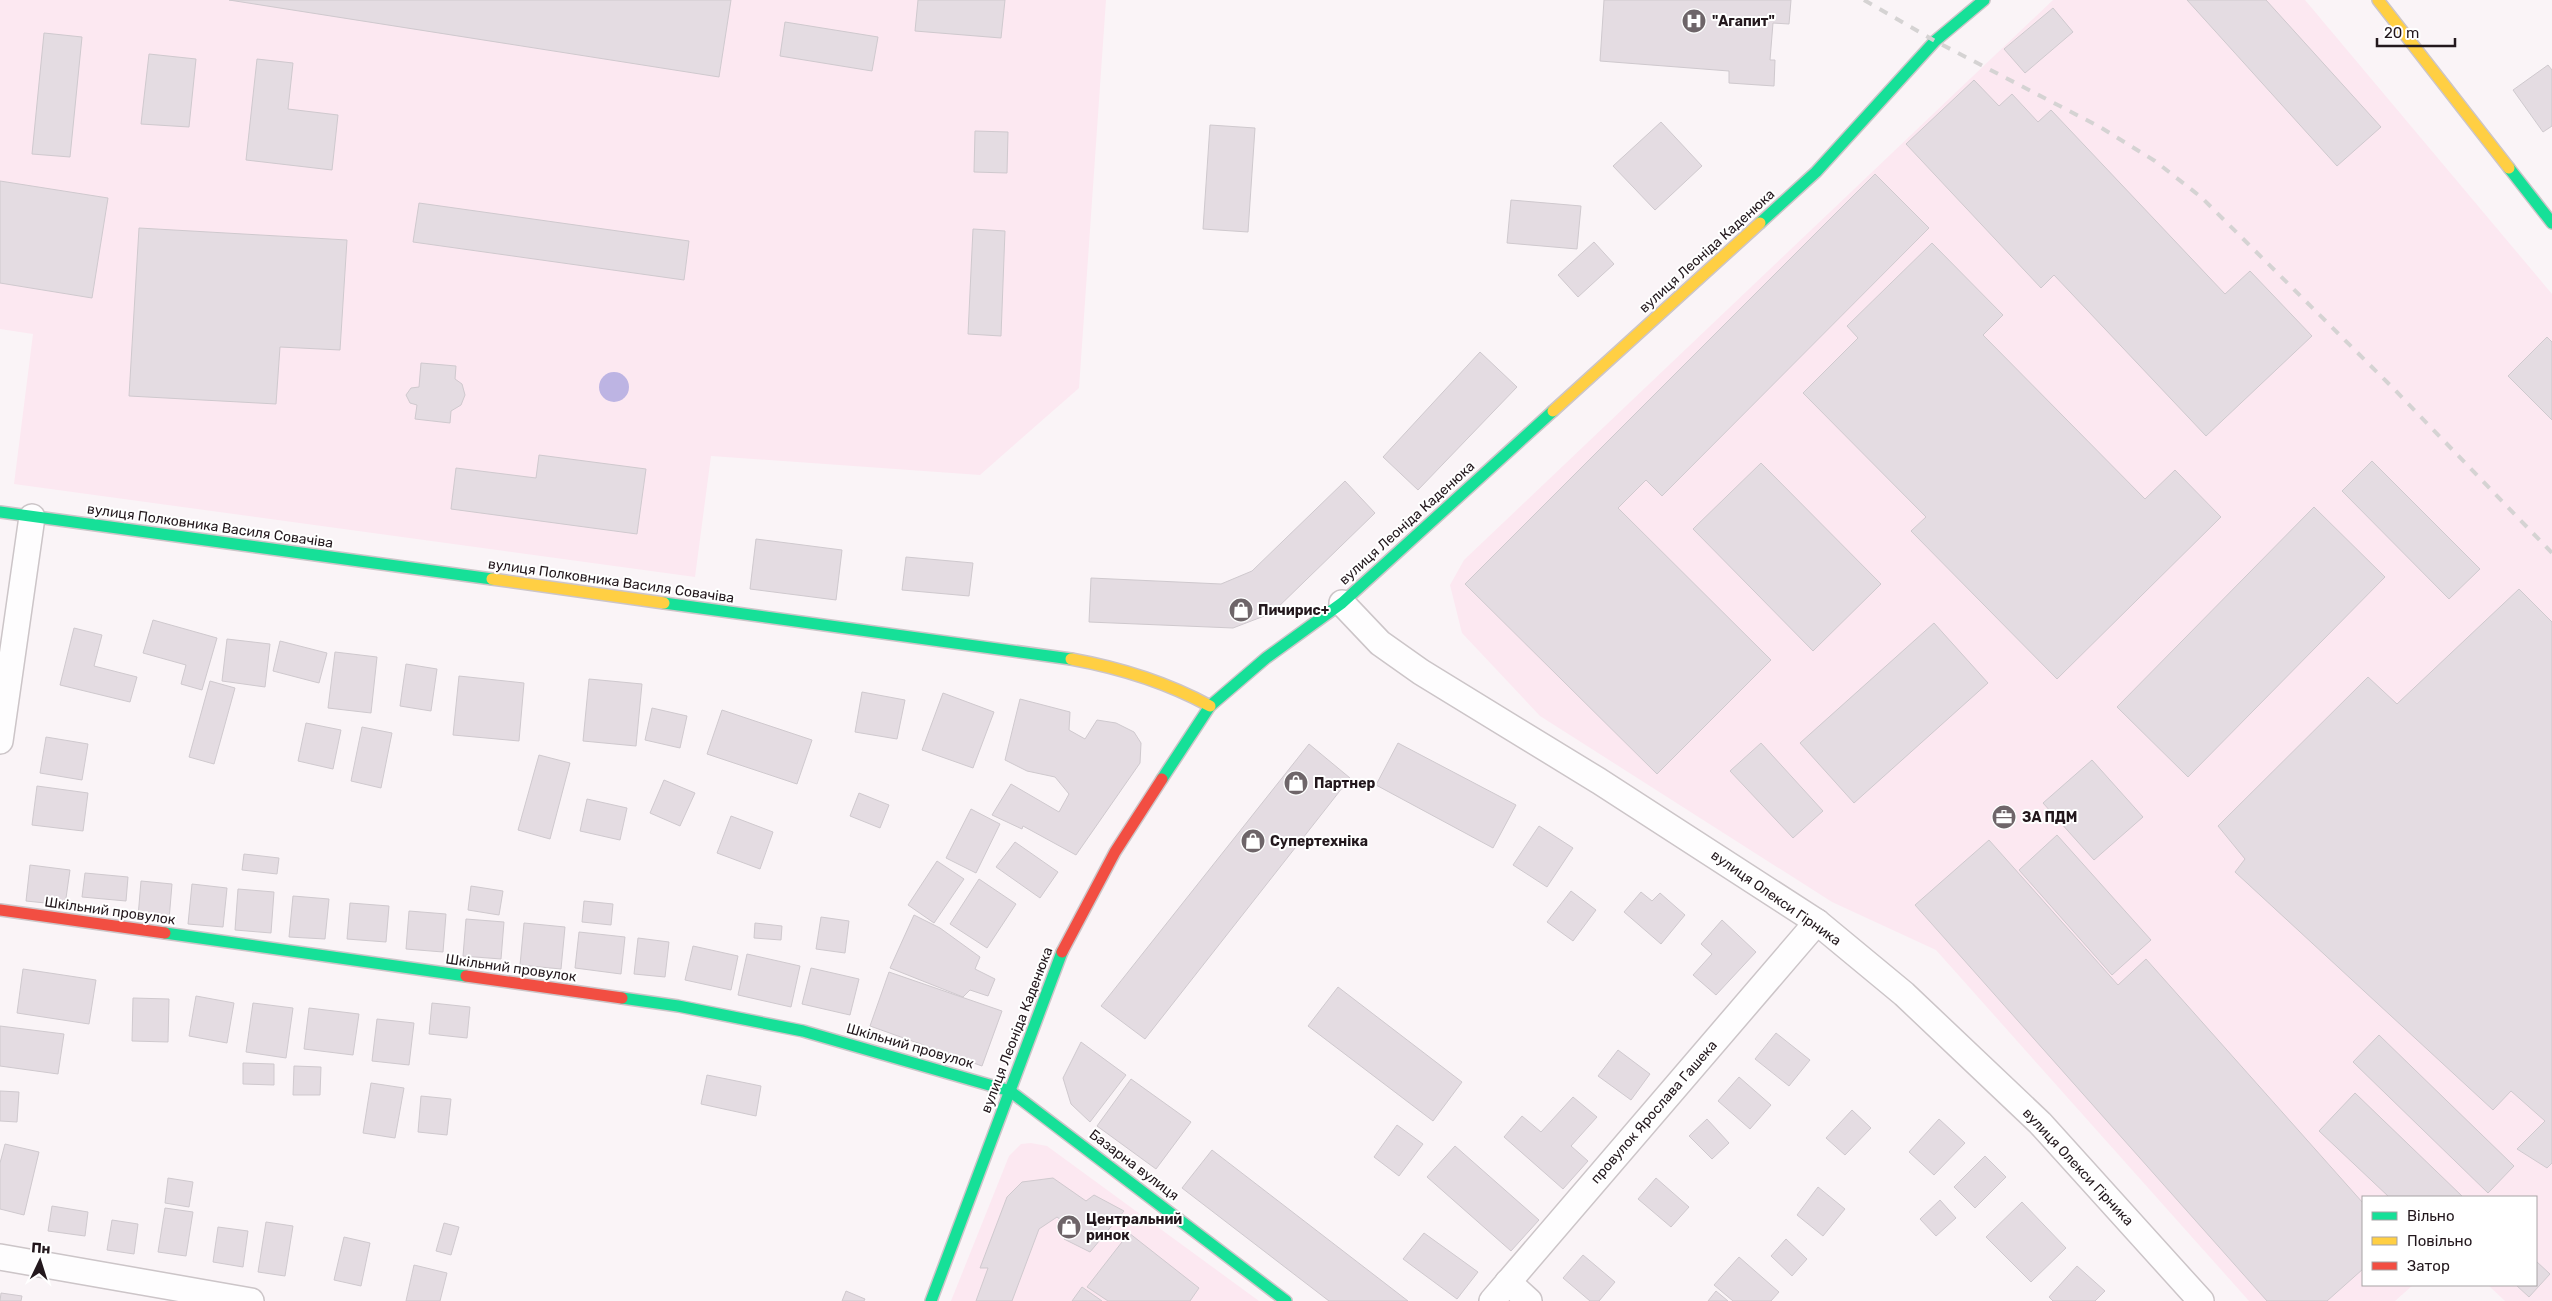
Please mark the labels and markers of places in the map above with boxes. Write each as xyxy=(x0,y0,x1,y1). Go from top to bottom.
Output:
hospital icon: "Агапит" xyxy=(1681,8,1707,34)
place label: "Агапит" xyxy=(1712,13,1775,30)
shop icon: Пичирис+ xyxy=(1228,597,1254,623)
place label: Пичирис+ xyxy=(1258,602,1330,619)
shop icon: Партнер xyxy=(1283,770,1309,796)
place label: Партнер xyxy=(1314,775,1375,792)
office icon: ЗА ПДМ xyxy=(1991,804,2017,830)
place label: ЗА ПДМ xyxy=(2022,809,2077,826)
shop icon: Супертехніка xyxy=(1240,828,1266,854)
place label: Супертехніка xyxy=(1270,833,1368,850)
place label: Центральний ринок xyxy=(1086,1211,1182,1244)
shop icon: Центральний ринок xyxy=(1056,1214,1082,1240)

